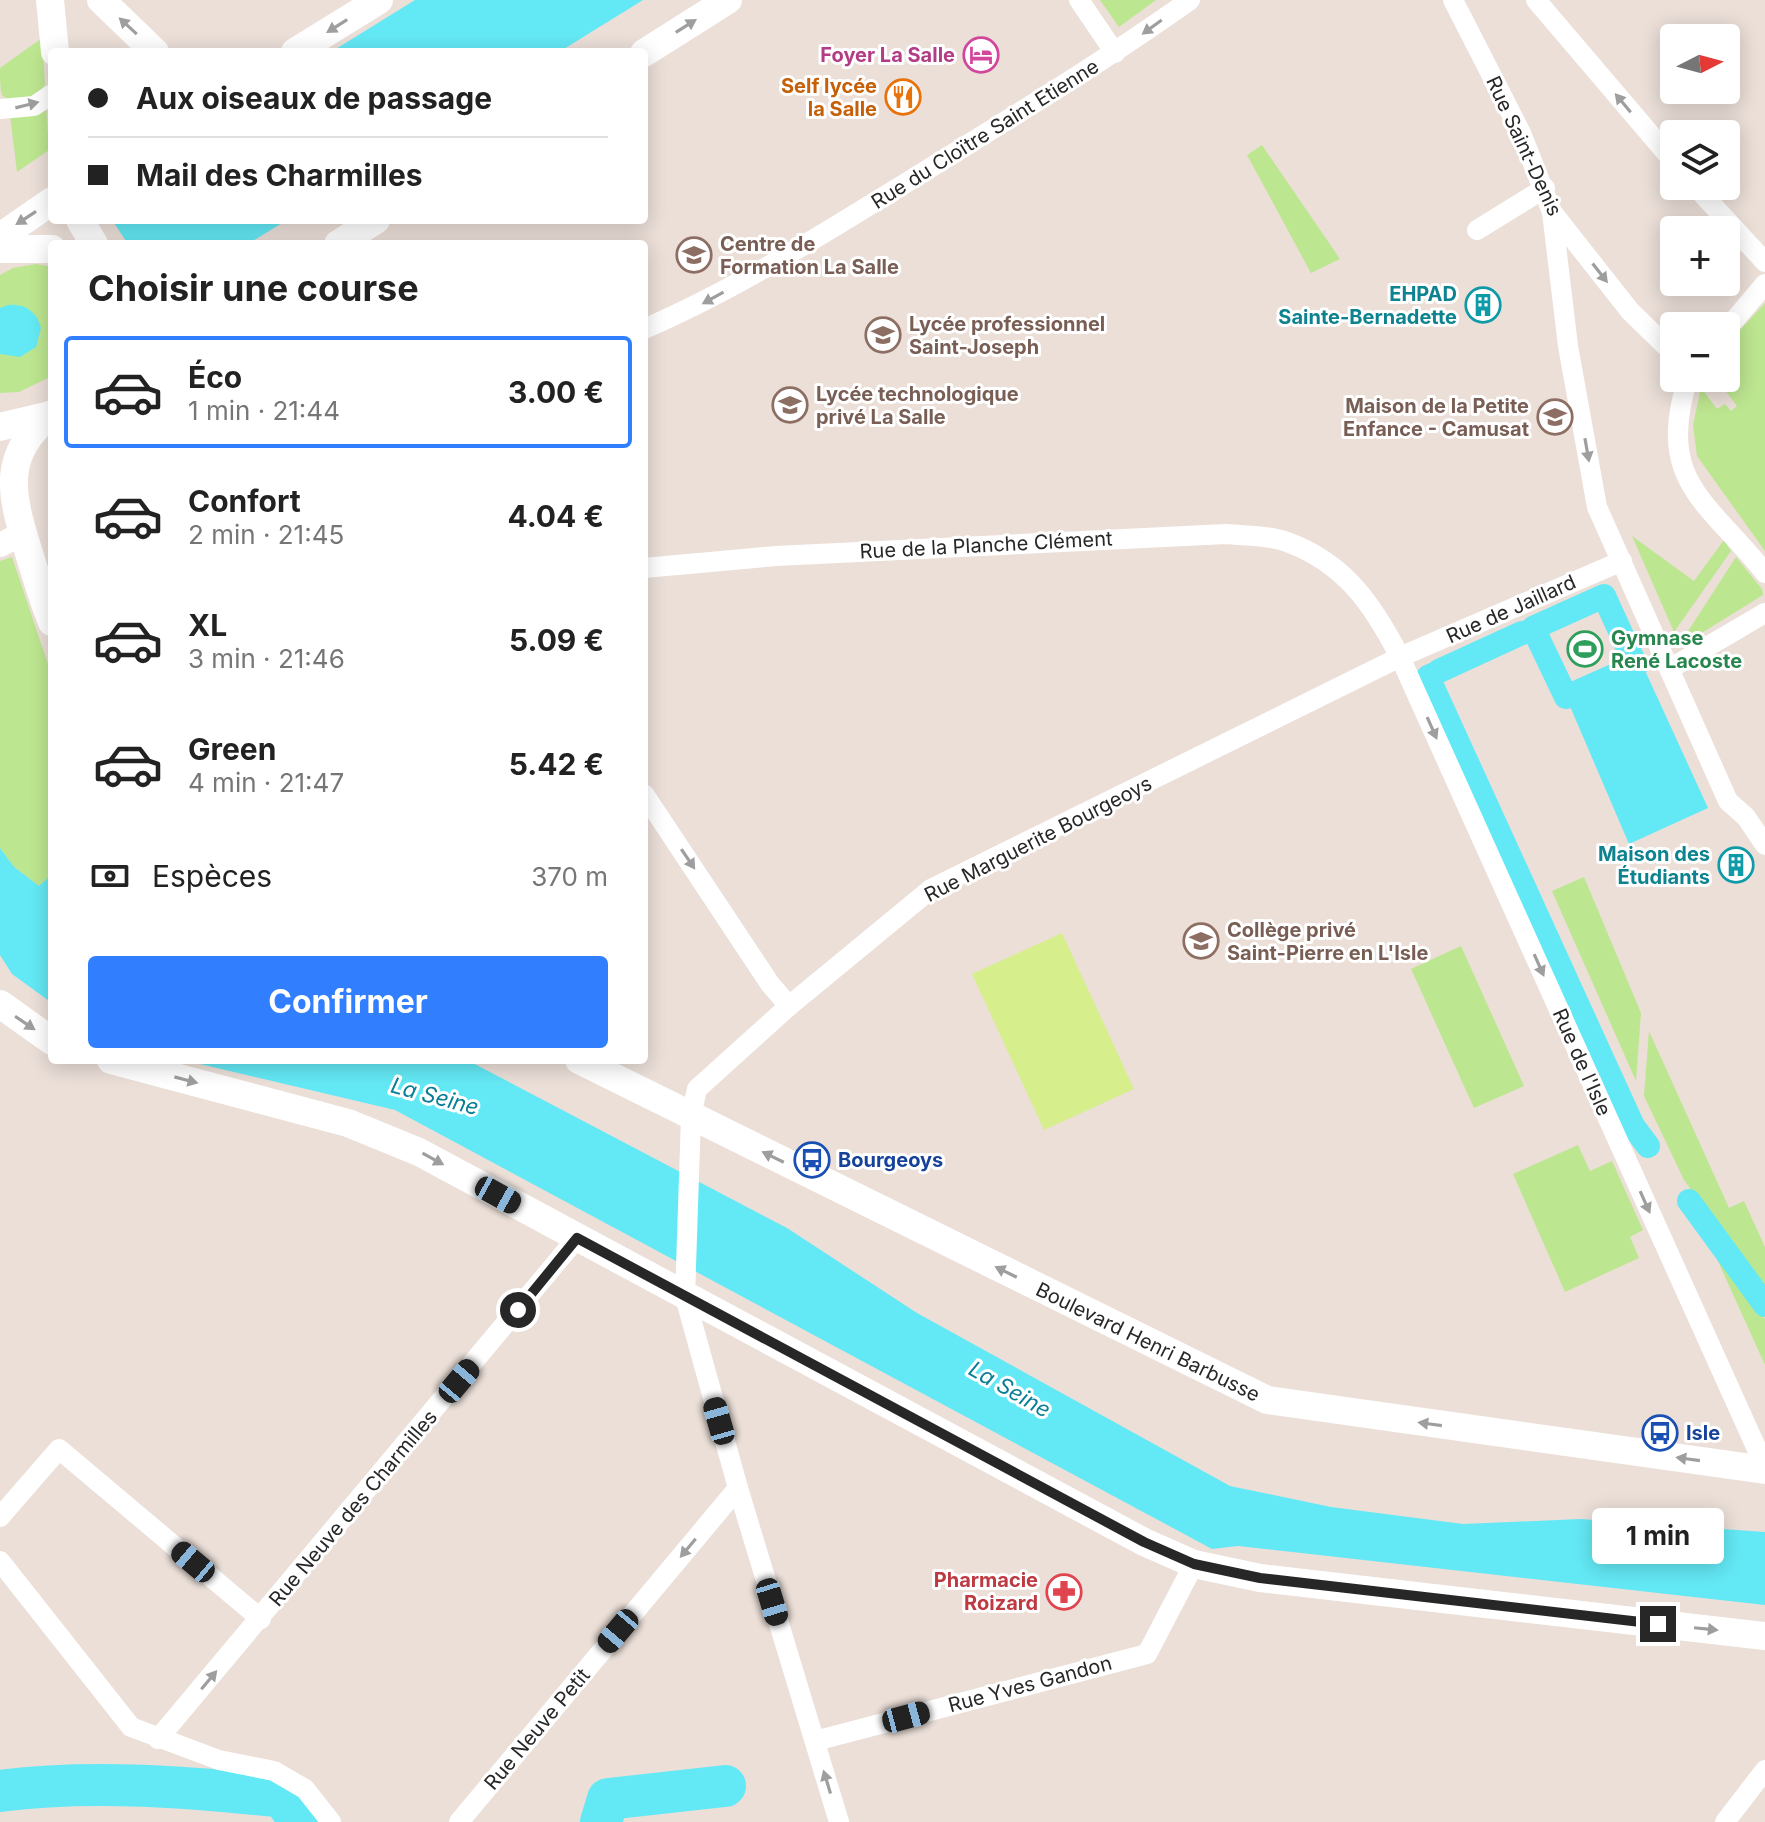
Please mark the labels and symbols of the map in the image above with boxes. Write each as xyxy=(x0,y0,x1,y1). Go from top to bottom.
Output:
one-way arrow xyxy=(119,18,138,36)
one-way arrow xyxy=(326,19,348,33)
one-way arrow xyxy=(1142,19,1163,34)
one-way arrow xyxy=(675,20,697,34)
north arrow xyxy=(1660,24,1740,104)
hotel icon: Foyer La Salle xyxy=(962,36,1000,74)
place label: Foyer La Salle xyxy=(820,43,955,67)
street label: Rue du Cloïtre Saint Etienne xyxy=(867,54,1103,214)
street label: Rue Saint-Denis xyxy=(1481,72,1567,220)
place label: Self lycée la Salle xyxy=(781,74,877,121)
restaurant icon: Self lycée la Salle xyxy=(884,78,922,116)
one-way arrow xyxy=(1615,93,1633,113)
one-way arrow xyxy=(15,99,40,111)
one-way arrow xyxy=(15,211,36,226)
place label: Centre de Formation La Salle xyxy=(720,232,899,279)
school or university icon: Centre de Formation La Salle xyxy=(675,236,713,274)
one-way arrow xyxy=(1592,263,1608,283)
place label: EHPAD Sainte-Bernadette xyxy=(1278,282,1457,329)
building icon: EHPAD Sainte-Bernadette xyxy=(1464,286,1502,324)
one-way arrow xyxy=(702,290,724,304)
place label: Lycée professionnel Saint-Joseph xyxy=(909,312,1105,359)
school or university icon: Lycée professionnel Saint-Joseph xyxy=(864,316,902,354)
place label: Lycée technologique privé La Salle xyxy=(816,382,1019,429)
school or university icon: Lycée technologique privé La Salle xyxy=(771,386,809,424)
place label: Maison de la Petite Enfance - Camusat xyxy=(1343,394,1529,441)
school or university icon: Maison de la Petite Enfance - Camusat xyxy=(1536,398,1574,436)
one-way arrow xyxy=(1581,438,1593,463)
street label: Rue de la Planche Clément xyxy=(859,526,1113,564)
street label: Rue de Jaillard xyxy=(1442,570,1580,648)
place label: Gymnase René Lacoste xyxy=(1611,626,1742,673)
sports icon: Gymnase René Lacoste xyxy=(1566,630,1604,668)
one-way arrow xyxy=(1425,716,1438,740)
street label: Rue Marguerite Bourgeoys xyxy=(920,771,1156,907)
place label: Maison des Étudiants xyxy=(1598,842,1710,889)
building icon: Maison des Étudiants xyxy=(1717,846,1755,884)
one-way arrow xyxy=(680,848,695,869)
place label: Collège privé Saint-Pierre en L'Isle xyxy=(1227,918,1428,965)
school or university icon: Collège privé Saint-Pierre en L'Isle xyxy=(1182,922,1220,960)
one-way arrow xyxy=(1532,953,1545,977)
street label: Rue de l'Isle xyxy=(1548,1005,1616,1119)
one-way arrow xyxy=(15,1016,36,1031)
water label: La Seine xyxy=(388,1072,482,1120)
one-way arrow xyxy=(174,1075,199,1087)
bus stop icon: Bourgeoys xyxy=(793,1141,831,1179)
place label: Bourgeoys xyxy=(838,1148,943,1172)
one-way arrow xyxy=(761,1150,784,1164)
one-way arrow xyxy=(422,1152,444,1166)
car xyxy=(471,1173,525,1217)
one-way arrow xyxy=(1638,1191,1652,1214)
one-way arrow xyxy=(994,1265,1017,1278)
street label: Boulevard Henri Barbusse xyxy=(1032,1277,1264,1407)
route start xyxy=(500,1292,536,1328)
car xyxy=(434,1355,484,1407)
water label: La Seine xyxy=(965,1355,1055,1423)
car xyxy=(701,1395,737,1447)
street label: Rue Neuve des Charmilles xyxy=(264,1405,442,1611)
bus stop icon: Isle xyxy=(1641,1414,1679,1452)
one-way arrow xyxy=(1417,1417,1442,1430)
place label: Isle xyxy=(1686,1421,1720,1445)
one-way arrow xyxy=(1675,1452,1700,1465)
callout: 1 min xyxy=(1592,1508,1724,1564)
car xyxy=(167,1537,219,1587)
one-way arrow xyxy=(680,1538,696,1558)
place label: Pharmacie Roizard xyxy=(934,1568,1038,1615)
pharmacy icon: Pharmacie Roizard xyxy=(1045,1573,1083,1611)
car xyxy=(754,1576,790,1628)
car xyxy=(593,1605,643,1657)
route end xyxy=(1640,1606,1676,1642)
one-way arrow xyxy=(1694,1623,1719,1636)
street label: Rue Yves Gandon xyxy=(946,1651,1114,1717)
street label: Rue Neuve Petit xyxy=(479,1663,595,1795)
one-way arrow xyxy=(200,1670,217,1690)
car xyxy=(880,1699,932,1735)
one-way arrow xyxy=(820,1769,833,1793)

